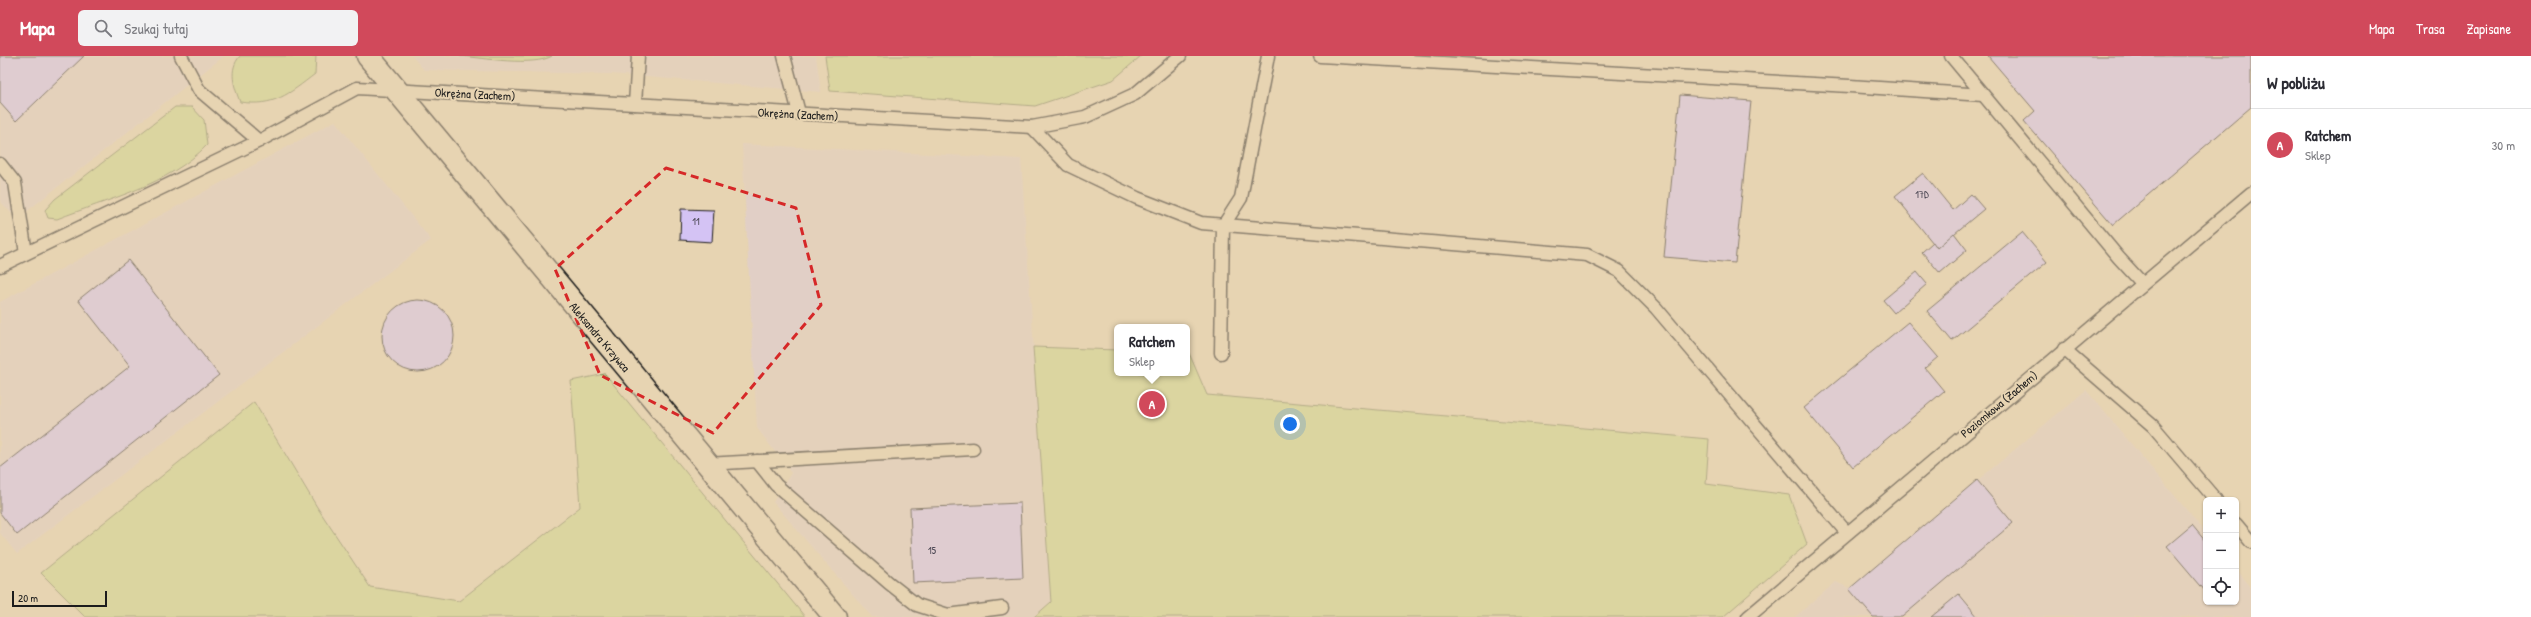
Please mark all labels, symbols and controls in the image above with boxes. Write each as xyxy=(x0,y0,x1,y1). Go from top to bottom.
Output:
search box xyxy=(78,10,358,46)
text: Mapa xyxy=(20,15,54,41)
icon: search xyxy=(92,17,114,39)
text: Szukaj tutaj xyxy=(124,18,188,39)
text: Mapa xyxy=(2369,19,2394,38)
text: Trasa xyxy=(2416,19,2445,38)
text: Zapisane xyxy=(2467,19,2511,38)
text: W pobliżu xyxy=(2267,71,2325,94)
street label: Okrężna (Zachem) xyxy=(434,83,516,105)
street label: Okrężna (Zachem) xyxy=(757,103,839,125)
text: Ratchem xyxy=(2305,125,2351,146)
text: A xyxy=(2277,136,2283,154)
text: 30 m xyxy=(2492,136,2515,154)
text: Sklep xyxy=(2305,146,2331,164)
house number: 17D xyxy=(1915,188,1929,201)
house number: 11 xyxy=(692,215,700,228)
street label: Aleksandra Krzywca xyxy=(566,298,634,376)
popup xyxy=(1114,324,1190,376)
text: Ratchem xyxy=(1129,331,1175,352)
text: Sklep xyxy=(1129,352,1154,370)
street label: Poziomkowa (Zachem) xyxy=(1957,367,2041,441)
pin: A xyxy=(1139,389,1165,419)
your location xyxy=(1280,414,1300,434)
map controls xyxy=(2203,497,2239,605)
button: + xyxy=(2203,497,2239,533)
button: − xyxy=(2203,533,2239,569)
house number: 15 xyxy=(928,544,937,557)
button: locate xyxy=(2203,569,2239,605)
scale bar xyxy=(12,589,107,608)
text: 20 m xyxy=(18,591,38,605)

